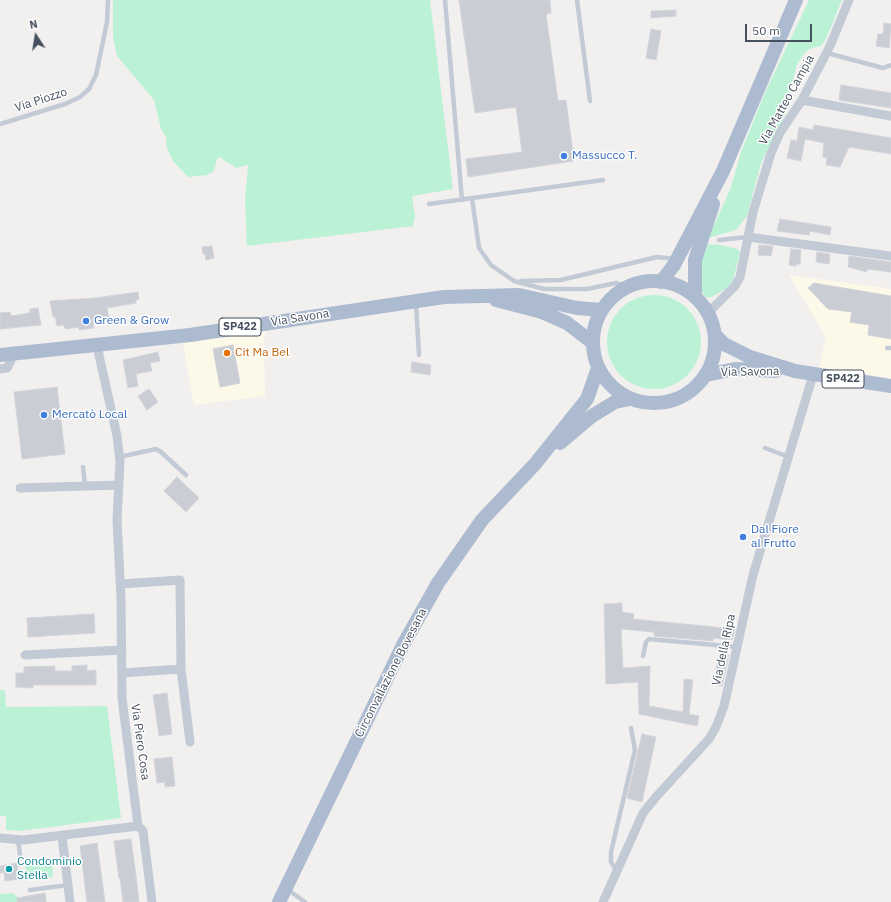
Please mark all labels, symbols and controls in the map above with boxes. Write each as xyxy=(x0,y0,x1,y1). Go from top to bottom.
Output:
north arrow xyxy=(16,16,56,56)
scale bar xyxy=(747,16,814,42)
text: N xyxy=(28,17,39,32)
text: 50 m xyxy=(752,23,780,38)
street label: Via Matteo Campia xyxy=(756,52,818,148)
street label: Via Piozzo xyxy=(13,85,69,115)
place label: Massucco T. xyxy=(572,149,637,163)
marker: Massucco T. xyxy=(559,151,569,161)
street label: Via Savona xyxy=(270,306,330,330)
place label: Green & Grow xyxy=(94,314,169,328)
marker: Green & Grow xyxy=(81,316,91,326)
road number: SP422 xyxy=(219,318,261,336)
place label: Cit Ma Bel xyxy=(235,346,289,360)
marker: Cit Ma Bel xyxy=(222,348,232,358)
street label: Via Savona xyxy=(721,364,779,380)
road number: SP422 xyxy=(822,370,864,388)
place label: Mercatò Local xyxy=(52,408,127,422)
marker: Mercatò Local xyxy=(39,410,49,420)
place label: Dal Fiore al Frutto xyxy=(751,523,799,551)
marker: Dal Fiore al Frutto xyxy=(738,532,748,542)
street label: Circonvallazione Bovesana xyxy=(352,606,430,740)
street label: Via della Ripa xyxy=(709,613,739,687)
street label: Via Piero Cosa xyxy=(128,703,152,781)
place label: Condominio Stella xyxy=(17,855,82,883)
marker: Condominio Stella xyxy=(4,864,14,874)

